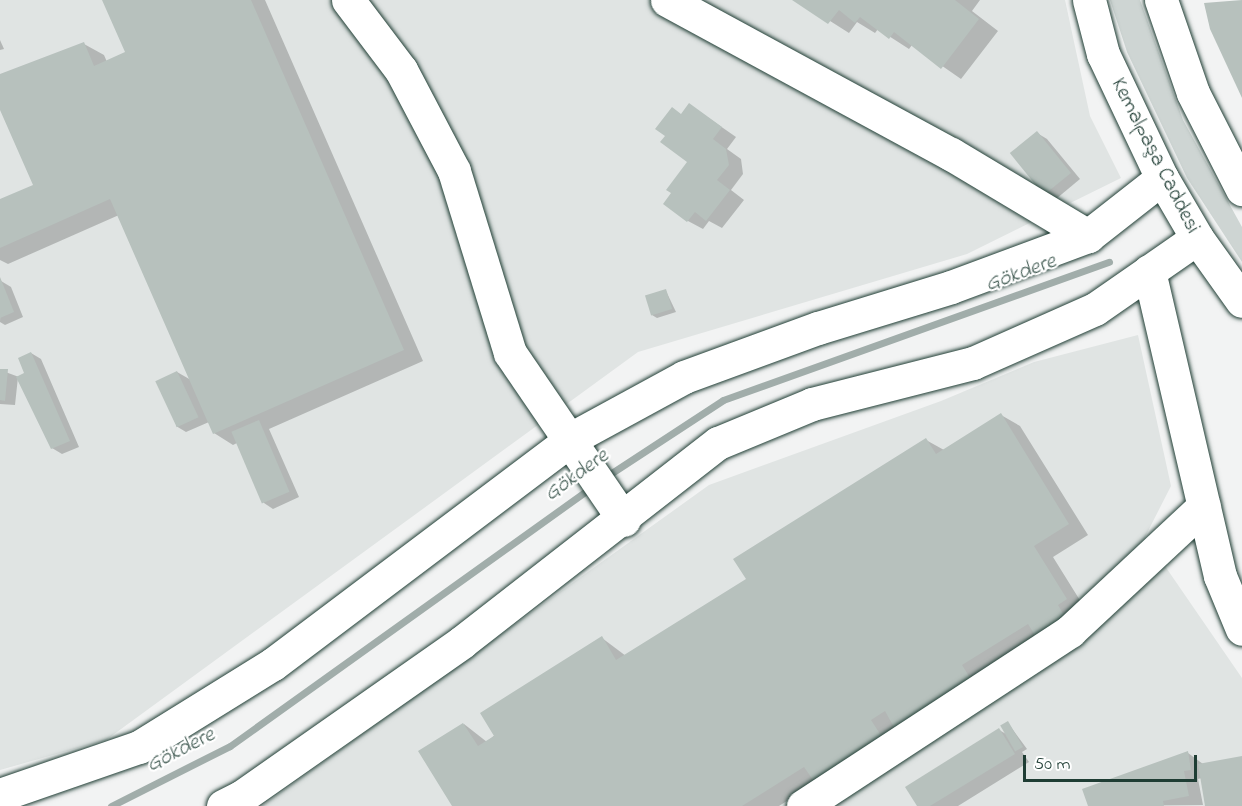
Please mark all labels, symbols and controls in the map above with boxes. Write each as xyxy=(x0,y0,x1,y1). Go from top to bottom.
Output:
street label: Kemalpaşa Caddesi xyxy=(1105,74,1205,238)
water label: Gökdere xyxy=(982,249,1060,299)
water label: Gökdere xyxy=(540,444,614,508)
water label: Gökdere xyxy=(142,723,220,779)
scale bar xyxy=(1026,743,1200,781)
text: 50 m xyxy=(1034,752,1071,778)

